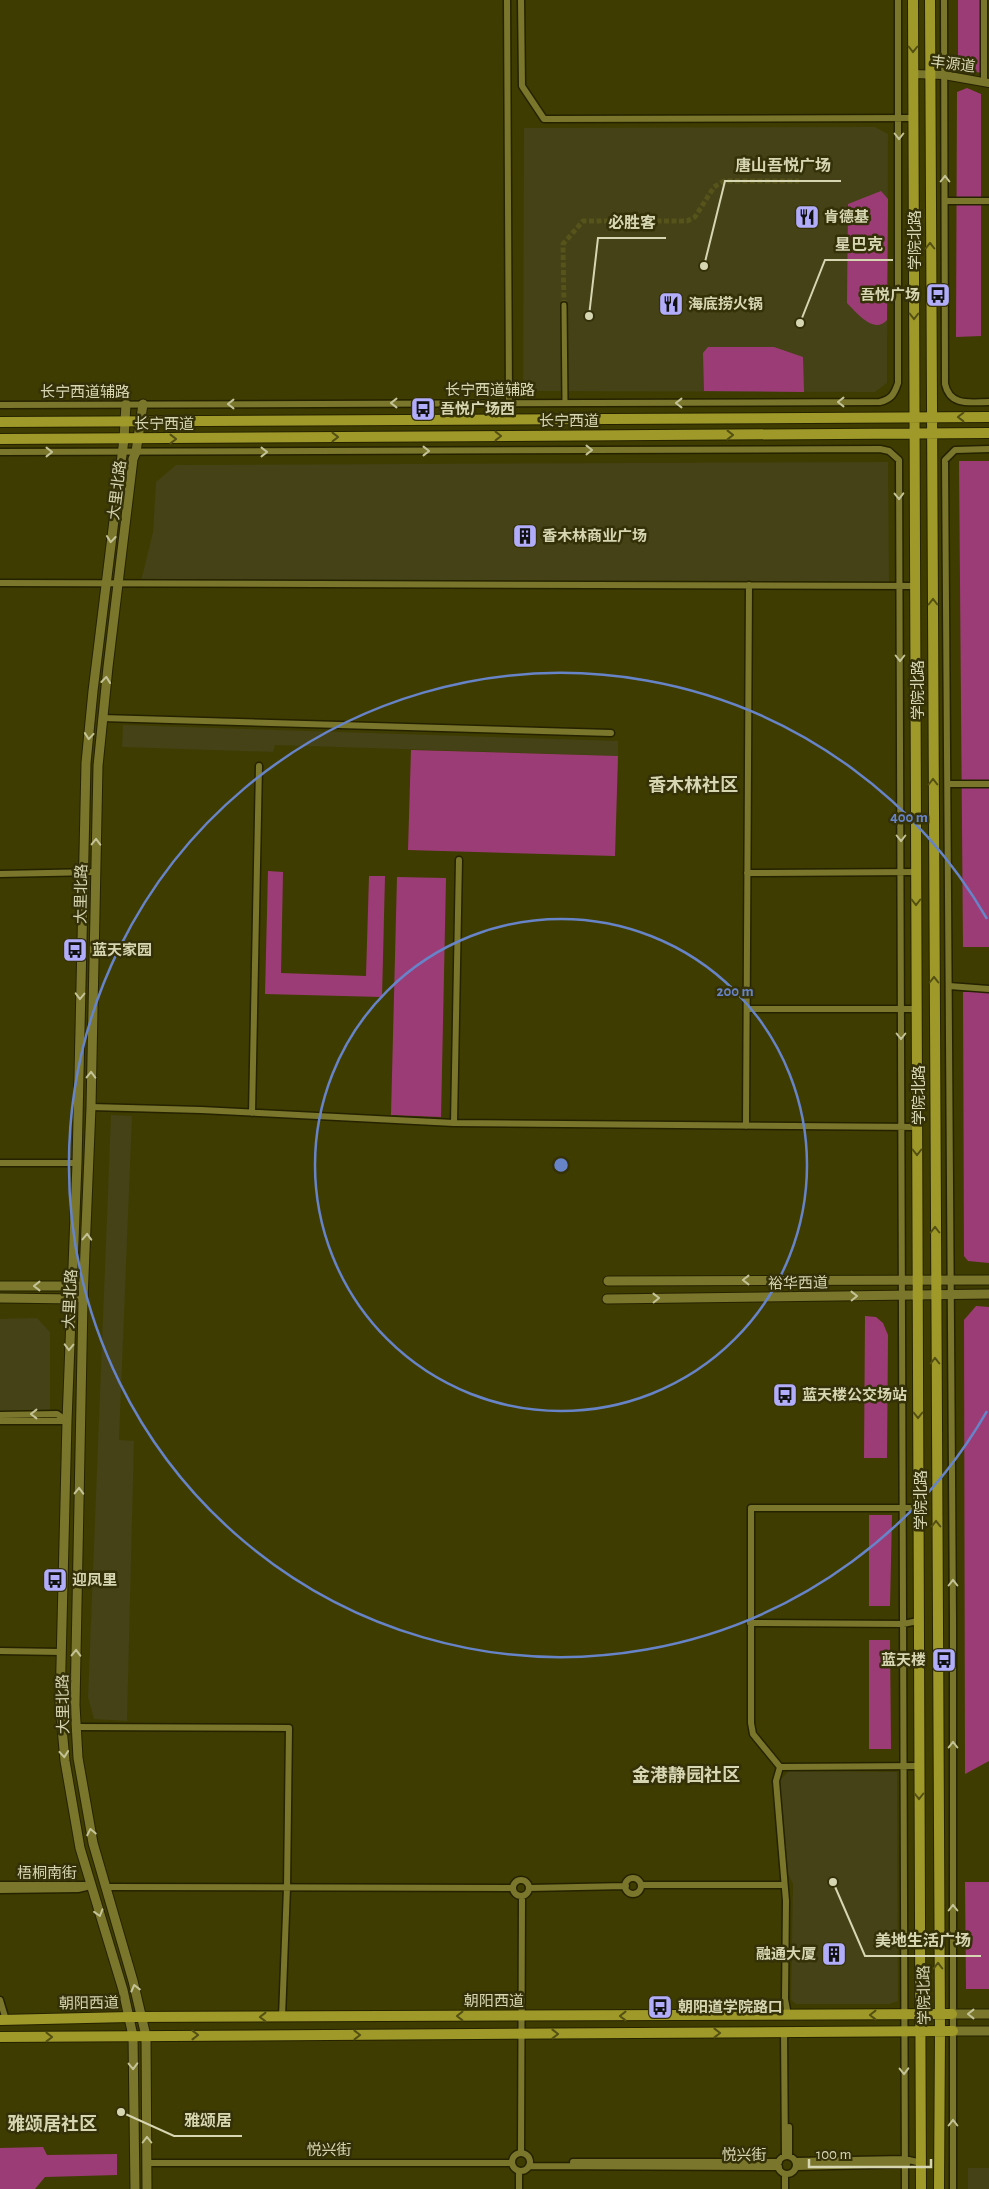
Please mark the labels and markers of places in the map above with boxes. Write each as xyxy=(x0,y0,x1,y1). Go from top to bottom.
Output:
callout: 唐山吾悦广场 xyxy=(725,150,841,181)
restaurant icon: 肯德基 xyxy=(794,204,820,230)
callout: 必胜客 xyxy=(598,207,666,238)
place label: 肯德基 xyxy=(824,208,869,225)
callout: 星巴克 xyxy=(825,229,893,260)
bus stop icon: 吾悦广场 xyxy=(925,282,951,308)
place label: 吾悦广场 xyxy=(860,287,920,303)
restaurant icon: 海底捞火锅 xyxy=(658,291,684,317)
place label: 海底捞火锅 xyxy=(688,295,763,312)
bus stop icon: 吾悦广场西 xyxy=(410,396,436,422)
place label: 吾悦广场西 xyxy=(440,401,515,417)
building icon: 香木林商业广场 xyxy=(512,523,538,549)
place label: 香木林商业广场 xyxy=(542,528,647,544)
bus stop icon: 蓝天家园 xyxy=(62,937,88,963)
place label: 蓝天家园 xyxy=(92,942,152,958)
centre of rings xyxy=(552,1156,570,1174)
bus stop icon: 蓝天楼公交场站 xyxy=(772,1382,798,1408)
place label: 蓝天楼公交场站 xyxy=(802,1387,907,1403)
bus stop icon: 迎凤里 xyxy=(42,1567,68,1593)
place label: 迎凤里 xyxy=(72,1572,117,1588)
bus stop icon: 蓝天楼 xyxy=(931,1647,957,1673)
place label: 蓝天楼 xyxy=(881,1652,926,1668)
callout: 美地生活广场 xyxy=(865,1925,981,1956)
building icon: 融通大厦 xyxy=(821,1941,847,1967)
place label: 融通大厦 xyxy=(756,1946,816,1962)
bus stop icon: 朝阳道学院路口 xyxy=(647,1994,673,2020)
place label: 朝阳道学院路口 xyxy=(678,1998,783,2015)
callout: 雅颂居 xyxy=(174,2105,242,2136)

